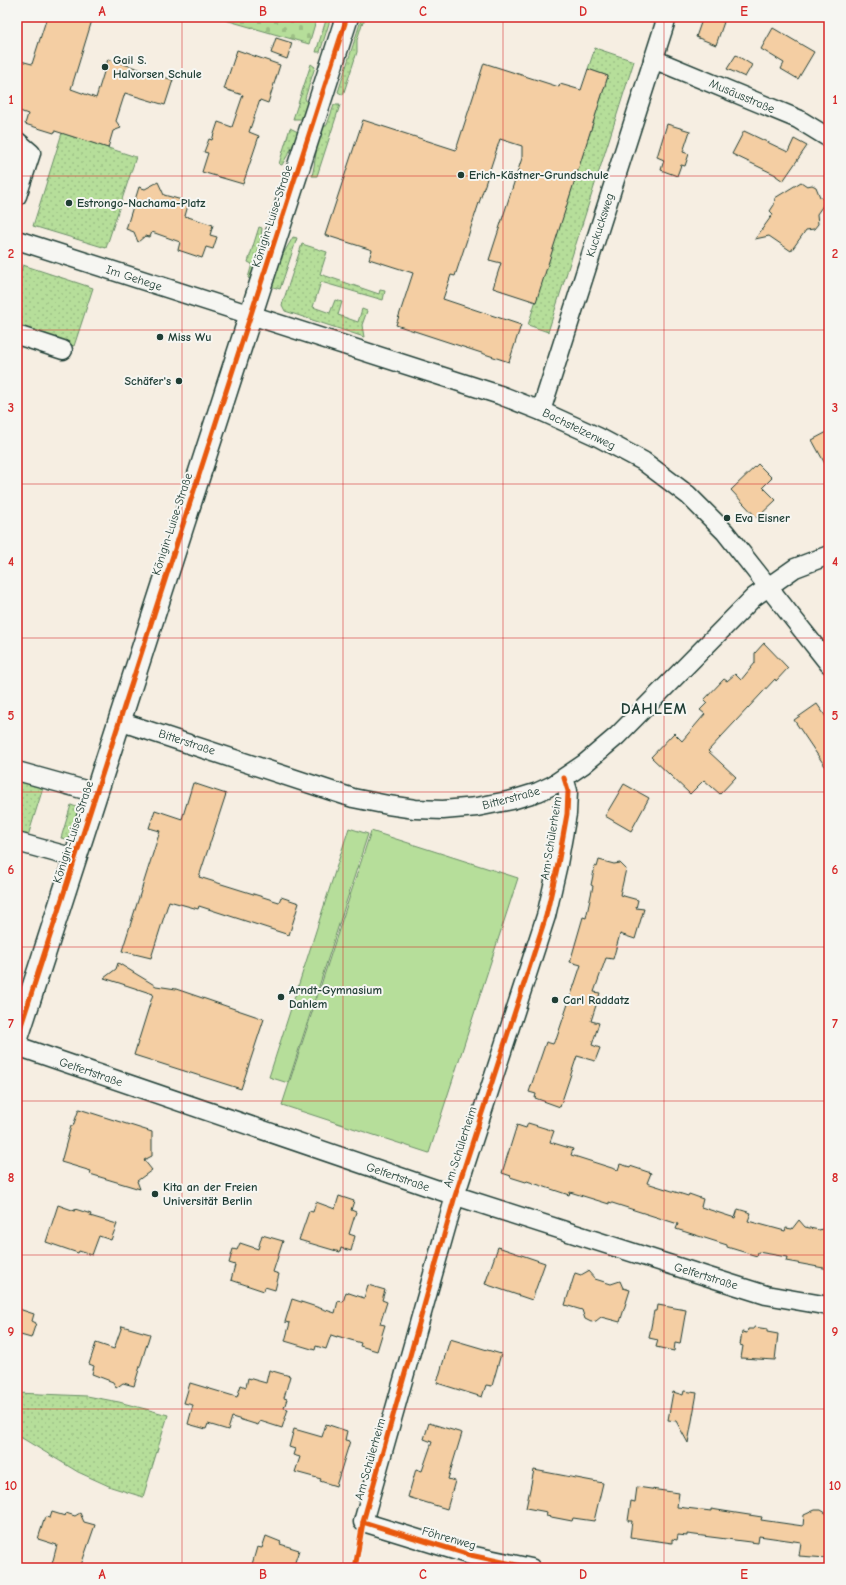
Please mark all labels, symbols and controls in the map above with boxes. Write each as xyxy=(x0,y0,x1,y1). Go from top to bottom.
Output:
text: A xyxy=(98,4,106,19)
text: B xyxy=(259,4,267,19)
text: C xyxy=(419,4,427,19)
text: D xyxy=(579,4,587,19)
text: E xyxy=(740,4,748,19)
place label: Gail S. Halvorsen Schule xyxy=(113,53,202,81)
marker: Gail S. Halvorsen Schule xyxy=(100,62,110,72)
street label: Musäusstraße xyxy=(707,76,777,116)
text: 1 xyxy=(8,92,14,107)
text: 1 xyxy=(832,92,838,107)
street label: Königin-Luise-Straße xyxy=(249,163,295,269)
place label: Erich-Kästner-Grundschule xyxy=(469,168,609,182)
marker: Erich-Kästner-Grundschule xyxy=(456,170,466,180)
street label: Kuckucksweg xyxy=(583,191,617,259)
place label: Estrongo-Nachama-Platz xyxy=(77,196,206,210)
marker: Estrongo-Nachama-Platz xyxy=(64,198,74,208)
text: 2 xyxy=(8,246,14,261)
text: 2 xyxy=(832,246,838,261)
street label: Im Gehege xyxy=(104,262,164,294)
place label: Miss Wu xyxy=(168,330,211,344)
marker: Miss Wu xyxy=(155,332,165,342)
place label: Schäfer's xyxy=(124,374,171,388)
marker: Schäfer's xyxy=(174,376,184,386)
text: 3 xyxy=(8,400,14,415)
text: 3 xyxy=(832,400,838,415)
street label: Bachstelzenweg xyxy=(540,405,618,453)
street label: Königin-Luise-Straße xyxy=(149,471,195,577)
place label: Eva Eisner xyxy=(735,511,790,525)
marker: Eva Eisner xyxy=(722,513,732,523)
text: 4 xyxy=(8,554,14,569)
text: 4 xyxy=(832,554,838,569)
district label: DAHLEM xyxy=(621,700,687,718)
text: 5 xyxy=(8,708,15,723)
text: 5 xyxy=(832,708,839,723)
street label: Bitterstraße xyxy=(157,726,217,758)
street label: Königin-Luise-Straße xyxy=(50,779,96,885)
street label: Bitterstraße xyxy=(481,784,541,812)
street label: Am Schülerheim xyxy=(537,795,565,881)
text: 6 xyxy=(8,862,15,877)
text: 6 xyxy=(832,862,839,877)
place label: Arndt-Gymnasium Dahlem xyxy=(289,983,382,1011)
marker: Arndt-Gymnasium Dahlem xyxy=(276,992,286,1002)
place label: Carl Raddatz xyxy=(563,993,630,1007)
marker: Carl Raddatz xyxy=(550,995,560,1005)
text: 7 xyxy=(8,1016,14,1031)
text: 7 xyxy=(832,1016,838,1031)
street label: Gelfertstraße xyxy=(57,1055,125,1089)
street label: Am Schülerheim xyxy=(440,1105,480,1189)
street label: Gelfertstraße xyxy=(364,1160,432,1194)
text: 8 xyxy=(8,1170,14,1185)
text: 8 xyxy=(832,1170,838,1185)
place label: Kita an der Freien Universität Berlin xyxy=(163,1180,258,1208)
marker: Kita an der Freien Universität Berlin xyxy=(150,1189,160,1199)
street label: Gelfertstraße xyxy=(672,1260,740,1292)
text: 9 xyxy=(8,1324,15,1339)
text: 9 xyxy=(832,1324,839,1339)
street label: Am Schülerheim xyxy=(352,1416,388,1501)
text: 10 xyxy=(5,1478,17,1493)
text: 10 xyxy=(829,1478,841,1493)
street label: Föhrenweg xyxy=(420,1524,478,1552)
text: A xyxy=(98,1567,106,1582)
text: B xyxy=(259,1567,267,1582)
text: C xyxy=(419,1567,427,1582)
text: D xyxy=(579,1567,587,1582)
text: E xyxy=(740,1567,748,1582)

